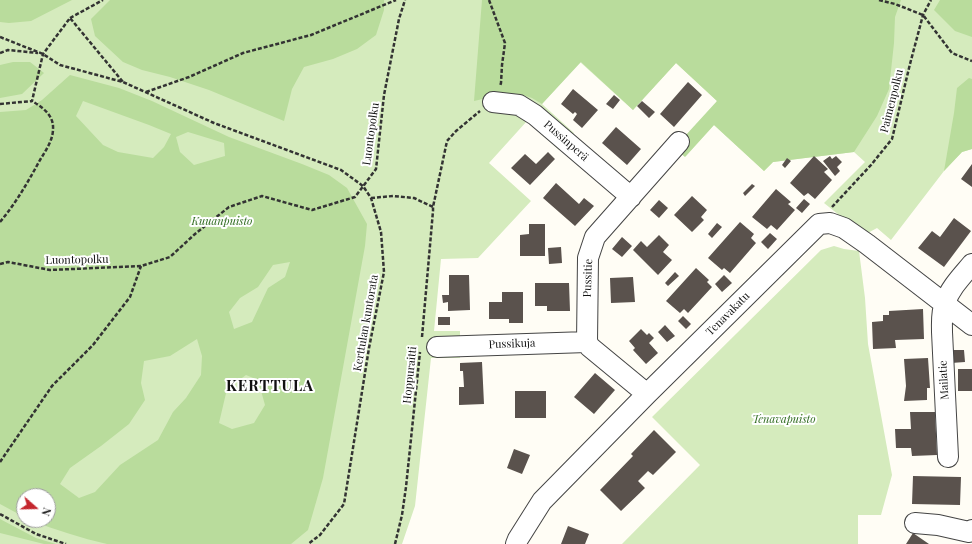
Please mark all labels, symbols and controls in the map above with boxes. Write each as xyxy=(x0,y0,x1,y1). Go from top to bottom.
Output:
street label: Paimenpolku xyxy=(878,68,906,134)
street label: Luontopolku xyxy=(360,102,382,166)
street label: Pussinperä xyxy=(541,118,591,164)
park label: Kuuanpuisto xyxy=(192,215,252,229)
street label: Luontopolku xyxy=(45,253,109,267)
street label: Pussitie xyxy=(581,258,595,298)
street label: Kerttulan kuntorata xyxy=(351,274,381,372)
street label: Tenavakatu xyxy=(703,289,753,339)
street label: Pussikuja xyxy=(488,337,536,351)
street label: Hoppuraitti xyxy=(400,346,420,404)
street label: Mailatie xyxy=(936,360,952,400)
district label: KERTTULA xyxy=(226,377,314,395)
park label: Tenavapuisto xyxy=(752,413,816,427)
north arrow xyxy=(16,488,56,528)
text: N xyxy=(38,506,55,518)

